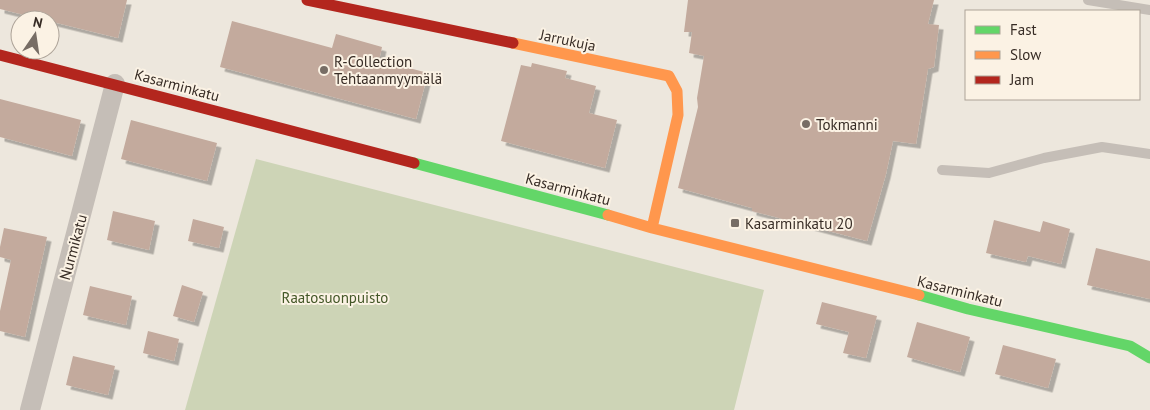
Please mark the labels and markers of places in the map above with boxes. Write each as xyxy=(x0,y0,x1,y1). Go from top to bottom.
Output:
place label: R-Collection Tehtaanmyymälä xyxy=(334,52,442,88)
marker: R-Collection Tehtaanmyymälä xyxy=(318,64,330,76)
place label: Tokmanni xyxy=(816,115,878,134)
marker: Tokmanni xyxy=(800,118,812,130)
place label: Kasarminkatu 20 xyxy=(745,214,853,233)
marker: Kasarminkatu 20 xyxy=(729,217,741,229)

